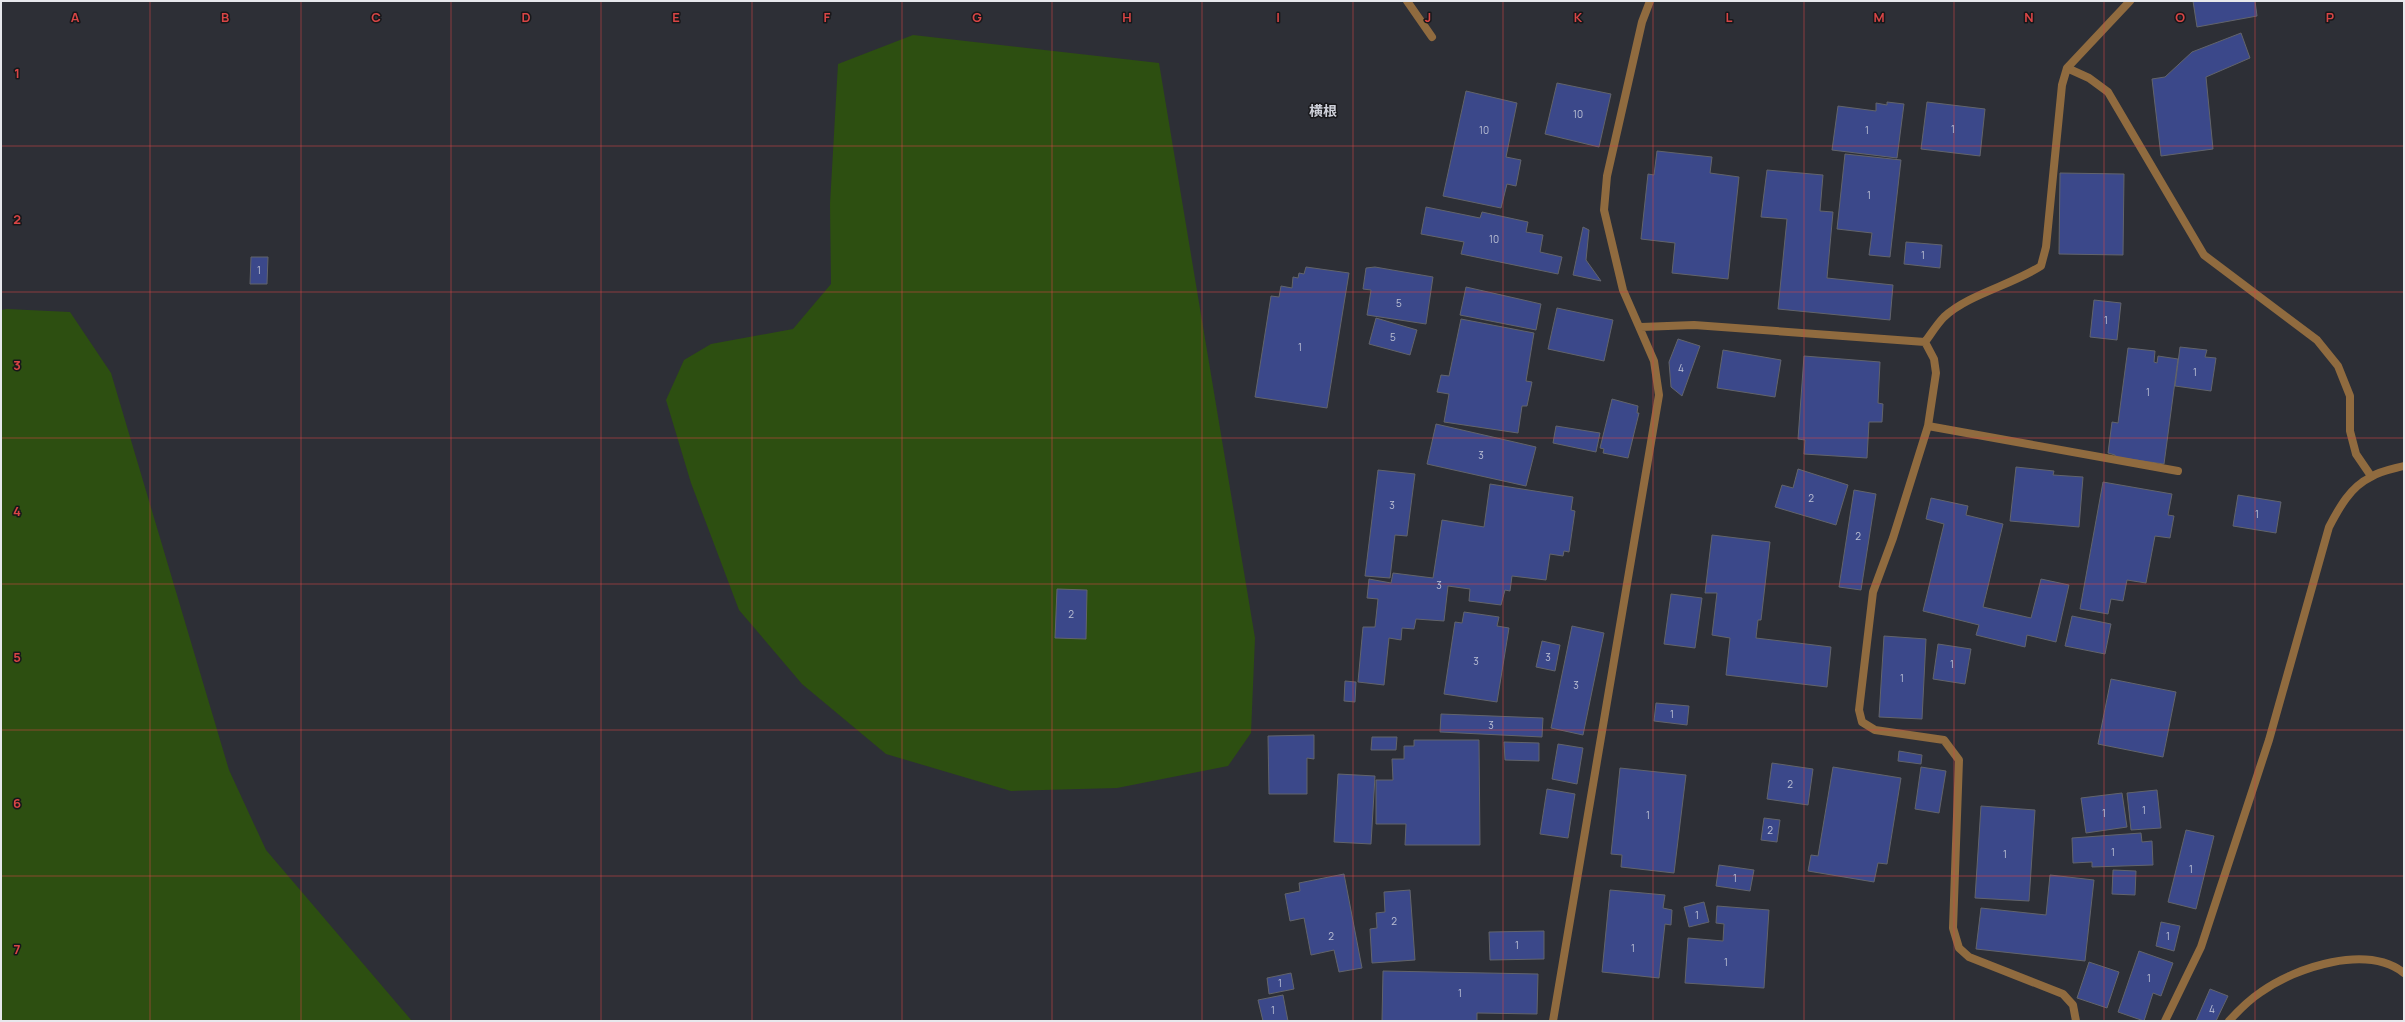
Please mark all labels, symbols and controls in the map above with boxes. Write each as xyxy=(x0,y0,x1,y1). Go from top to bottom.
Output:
text: A xyxy=(71,8,80,26)
text: B xyxy=(221,8,229,26)
text: C xyxy=(371,8,381,26)
text: D xyxy=(521,8,531,26)
text: E xyxy=(672,8,680,26)
text: F xyxy=(824,8,831,26)
text: G xyxy=(972,8,982,26)
text: H xyxy=(1122,8,1132,26)
text: I xyxy=(1276,8,1280,26)
text: J xyxy=(1425,8,1431,26)
text: K xyxy=(1574,8,1583,26)
text: L xyxy=(1726,8,1733,26)
text: M xyxy=(1873,8,1885,26)
text: N xyxy=(2024,8,2034,26)
text: O xyxy=(2175,8,2185,26)
text: P xyxy=(2326,8,2334,26)
text: 1 xyxy=(14,64,20,82)
district label: 横根 xyxy=(1309,101,1337,120)
house number: 10 xyxy=(1573,107,1583,121)
house number: 1 xyxy=(1951,122,1955,136)
house number: 10 xyxy=(1479,123,1489,137)
house number: 1 xyxy=(1865,123,1869,137)
house number: 1 xyxy=(1867,188,1871,202)
text: 2 xyxy=(13,210,21,228)
house number: 10 xyxy=(1489,232,1499,246)
house number: 1 xyxy=(1921,248,1925,262)
house number: 1 xyxy=(257,263,261,277)
house number: 5 xyxy=(1396,296,1402,310)
house number: 1 xyxy=(2104,313,2108,327)
house number: 5 xyxy=(1390,330,1396,344)
house number: 1 xyxy=(1298,340,1302,354)
text: 3 xyxy=(13,356,21,374)
house number: 4 xyxy=(1678,361,1684,375)
house number: 1 xyxy=(2193,365,2197,379)
house number: 1 xyxy=(2146,385,2150,399)
house number: 3 xyxy=(1478,448,1484,462)
house number: 2 xyxy=(1808,491,1814,505)
house number: 3 xyxy=(1389,498,1395,512)
text: 4 xyxy=(13,502,21,520)
house number: 1 xyxy=(2255,507,2259,521)
house number: 2 xyxy=(1855,529,1861,543)
house number: 3 xyxy=(1436,578,1442,592)
house number: 2 xyxy=(1068,607,1074,621)
text: 5 xyxy=(13,648,21,666)
house number: 3 xyxy=(1545,650,1551,664)
house number: 3 xyxy=(1473,654,1479,668)
house number: 1 xyxy=(1950,657,1954,671)
house number: 1 xyxy=(1900,671,1904,685)
house number: 3 xyxy=(1573,678,1579,692)
house number: 1 xyxy=(1670,707,1674,721)
house number: 3 xyxy=(1488,718,1494,732)
house number: 2 xyxy=(1787,777,1793,791)
text: 6 xyxy=(13,794,21,812)
house number: 1 xyxy=(2142,803,2146,817)
house number: 1 xyxy=(2102,806,2106,820)
house number: 1 xyxy=(1646,808,1650,822)
house number: 2 xyxy=(1767,823,1773,837)
house number: 1 xyxy=(2111,845,2115,859)
house number: 1 xyxy=(2003,847,2007,861)
house number: 1 xyxy=(2189,862,2193,876)
house number: 1 xyxy=(1733,871,1737,885)
house number: 1 xyxy=(1695,908,1699,922)
house number: 2 xyxy=(1391,914,1397,928)
house number: 2 xyxy=(1328,929,1334,943)
house number: 1 xyxy=(2166,929,2170,943)
house number: 1 xyxy=(1515,938,1519,952)
text: 7 xyxy=(14,940,21,958)
house number: 1 xyxy=(1631,941,1635,955)
house number: 1 xyxy=(1724,955,1728,969)
house number: 1 xyxy=(2147,971,2151,985)
house number: 1 xyxy=(1278,976,1282,990)
house number: 1 xyxy=(1458,986,1462,1000)
house number: 4 xyxy=(2209,1002,2215,1016)
house number: 1 xyxy=(1271,1003,1275,1017)

